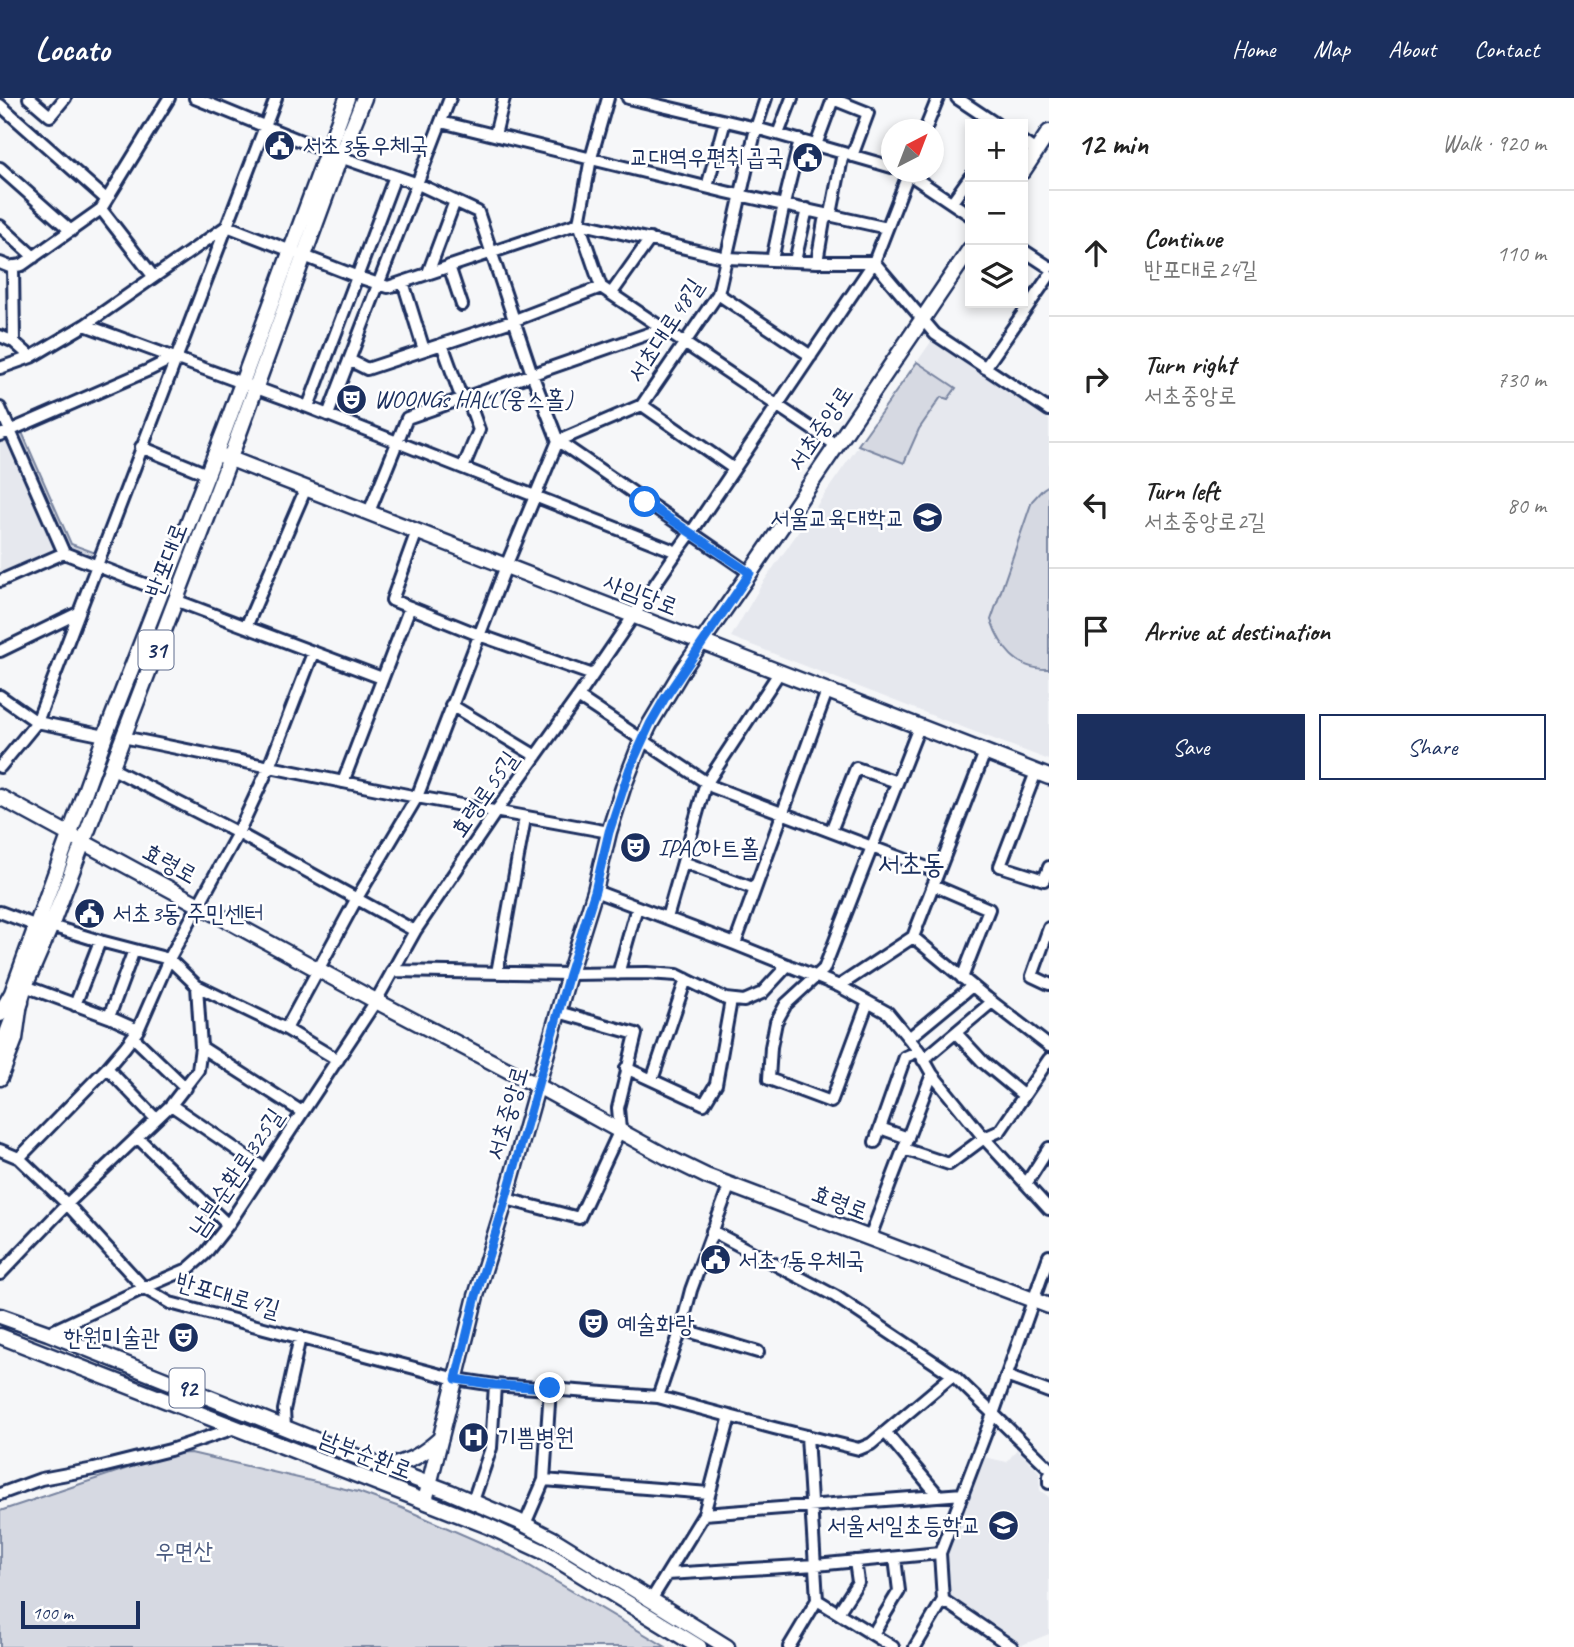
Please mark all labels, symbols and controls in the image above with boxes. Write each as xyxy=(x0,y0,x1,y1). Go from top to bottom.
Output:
text: Locato xyxy=(35,28,109,70)
text: Home xyxy=(1232,34,1275,64)
text: Map xyxy=(1313,34,1350,64)
text: About xyxy=(1388,34,1436,64)
text: Contact xyxy=(1474,34,1539,64)
north arrow xyxy=(881,119,944,182)
map controls xyxy=(965,119,1028,308)
button: + xyxy=(965,119,1028,182)
text: 12 min xyxy=(1077,125,1148,163)
public building icon: 서초3동우체국 xyxy=(262,128,296,162)
text: Walk · 920 m xyxy=(1442,129,1546,158)
place label: 서초3동우체국 xyxy=(302,130,429,160)
public building icon: 교대역우편취급국 xyxy=(790,140,824,174)
place label: 교대역우편취급국 xyxy=(630,142,784,172)
button: − xyxy=(965,182,1028,245)
text: Continue xyxy=(1144,222,1222,255)
icon: ahead xyxy=(1077,234,1115,272)
text: 110 m xyxy=(1497,239,1546,268)
button: layers xyxy=(965,245,1028,308)
text: 반포대로24길 xyxy=(1144,255,1257,284)
street label: 서초대로48길 xyxy=(620,272,710,388)
text: Turn right xyxy=(1144,348,1235,381)
icon: right xyxy=(1077,360,1115,398)
text: 730 m xyxy=(1497,365,1546,394)
street label: 서초중앙로 xyxy=(781,380,859,476)
text: 서초중앙로 xyxy=(1144,381,1237,410)
theatre icon: WOONGs HALL(웅스홀) xyxy=(334,382,368,416)
place label: WOONGs HALL(웅스홀) xyxy=(374,384,574,414)
text: Turn left xyxy=(1144,474,1219,507)
route start xyxy=(629,486,660,517)
icon: left xyxy=(1077,486,1115,524)
text: 80 m xyxy=(1507,491,1546,520)
school or university icon: 서울교육대학교 xyxy=(911,501,945,535)
place label: 서울교육대학교 xyxy=(770,503,905,533)
text: 서초중앙로2길 xyxy=(1144,507,1265,536)
street label: 반포대로 xyxy=(138,519,194,601)
street label: 사임당로 xyxy=(600,566,682,622)
icon: arrive xyxy=(1077,612,1115,650)
text: Arrive at destination xyxy=(1144,615,1330,648)
road number: 31 xyxy=(138,630,174,670)
button: Save xyxy=(1077,714,1305,780)
button: Share xyxy=(1319,714,1546,780)
street label: 효령로55길 xyxy=(443,745,525,843)
theatre icon: IPAC아트홀 xyxy=(618,831,652,865)
place label: IPAC아트홀 xyxy=(658,833,759,863)
street label: 효령로 xyxy=(137,836,203,890)
district label: 서초동 xyxy=(877,846,945,881)
public building icon: 서초3동 주민센터 xyxy=(72,896,106,930)
place label: 서초3동 주민센터 xyxy=(112,898,264,928)
street label: 서초중앙로 xyxy=(479,1062,535,1164)
street label: 남부순환로325길 xyxy=(182,1102,290,1242)
street label: 효령로 xyxy=(808,1178,872,1226)
public building icon: 서초1동우체국 xyxy=(698,1243,732,1277)
place label: 서초1동우체국 xyxy=(738,1245,865,1275)
street label: 반포대로4길 xyxy=(172,1266,284,1324)
theatre icon: 예술화랑 xyxy=(577,1307,611,1341)
place label: 예술화랑 xyxy=(617,1309,695,1339)
theatre icon: 한원미술관 xyxy=(166,1320,200,1354)
place label: 한원미술관 xyxy=(63,1322,160,1352)
road number: 92 xyxy=(170,1368,204,1408)
route end xyxy=(534,1372,565,1403)
hospital icon: 기쁨병원 xyxy=(457,1420,491,1454)
place label: 기쁨병원 xyxy=(497,1422,574,1452)
street label: 남부순환로 xyxy=(316,1423,416,1485)
school or university icon: 서울서일초등학교 xyxy=(987,1508,1021,1542)
place label: 서울서일초등학교 xyxy=(827,1510,981,1540)
park label: 우면산 xyxy=(155,1536,213,1566)
scale bar xyxy=(21,1598,140,1630)
text: 100 m xyxy=(32,1601,73,1625)

